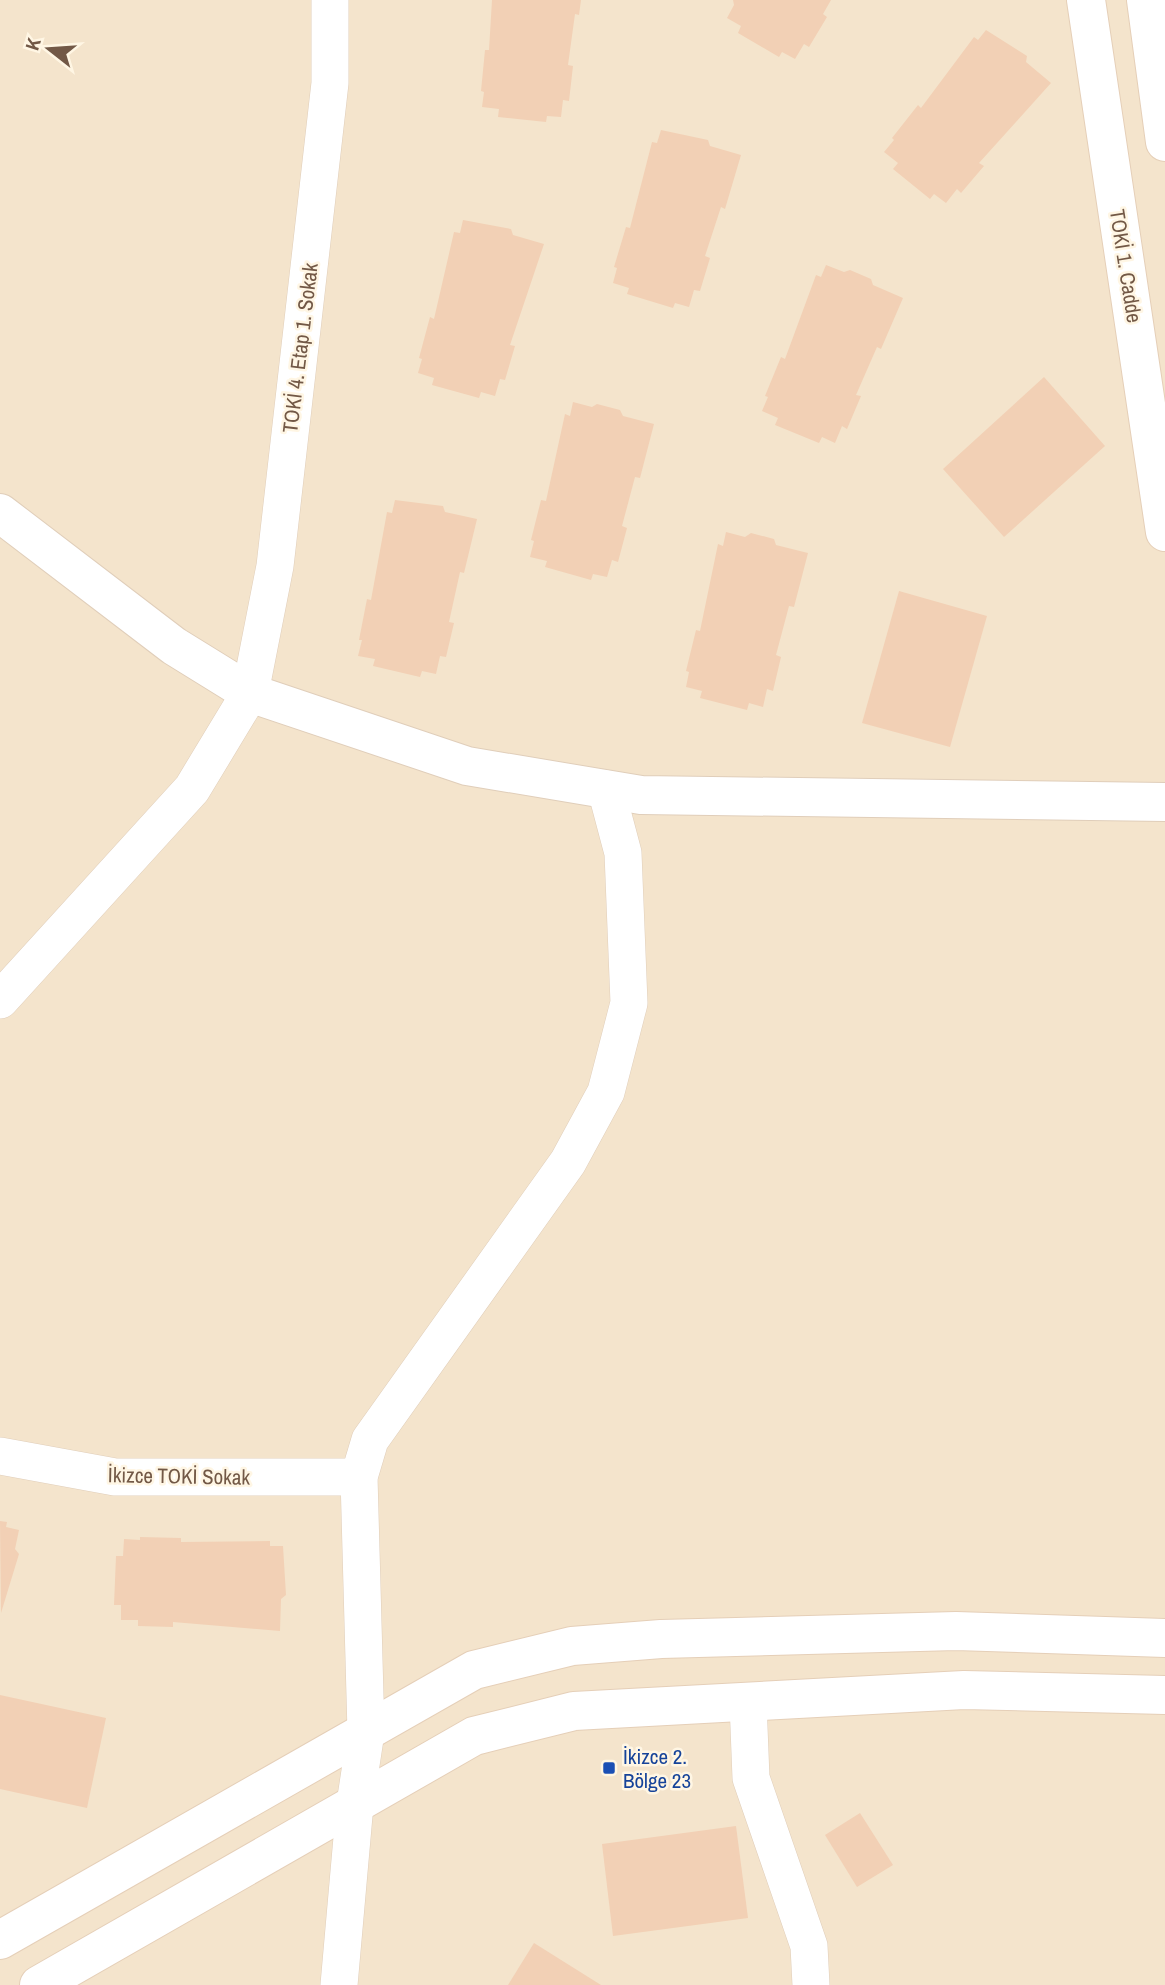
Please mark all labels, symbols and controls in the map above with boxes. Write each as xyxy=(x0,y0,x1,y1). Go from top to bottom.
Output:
north arrow xyxy=(14,14,84,84)
text: K xyxy=(19,34,47,53)
street label: TOKİ 1. Cadde xyxy=(1103,207,1149,325)
street label: TOKİ 4. Etap 1. Sokak xyxy=(275,261,325,435)
street label: İkizce TOKİ Sokak xyxy=(108,1460,251,1492)
place label: İkizce 2. Bölge 23 xyxy=(623,1742,691,1795)
marker: İkizce 2. Bölge 23 xyxy=(601,1760,617,1776)

